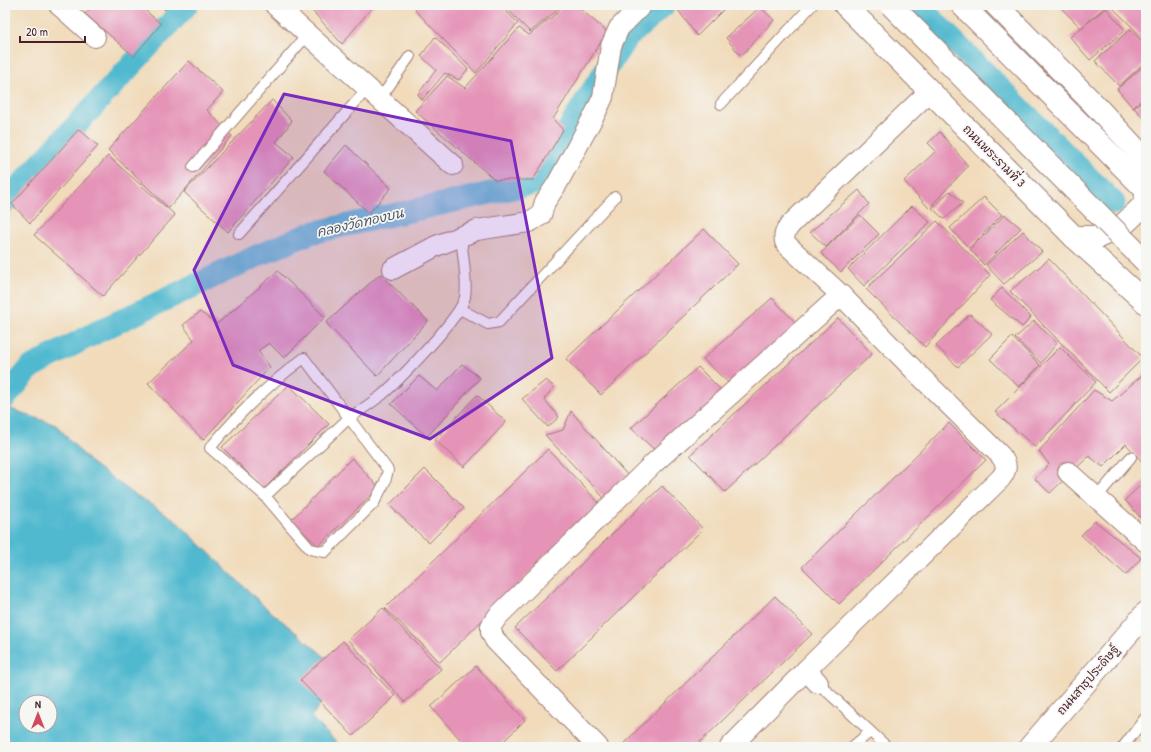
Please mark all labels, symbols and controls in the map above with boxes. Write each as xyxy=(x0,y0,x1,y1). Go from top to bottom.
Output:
scale bar xyxy=(20,18,85,44)
text: 20 m xyxy=(26,23,48,40)
street label: ถนนพระรามที่ 3 xyxy=(959,119,1031,191)
water label: คลองวัดทองบน xyxy=(315,203,406,241)
street label: ถนนสาธุประดิษฐ์ xyxy=(1052,641,1124,719)
north arrow xyxy=(18,694,58,734)
text: N xyxy=(35,697,41,711)

